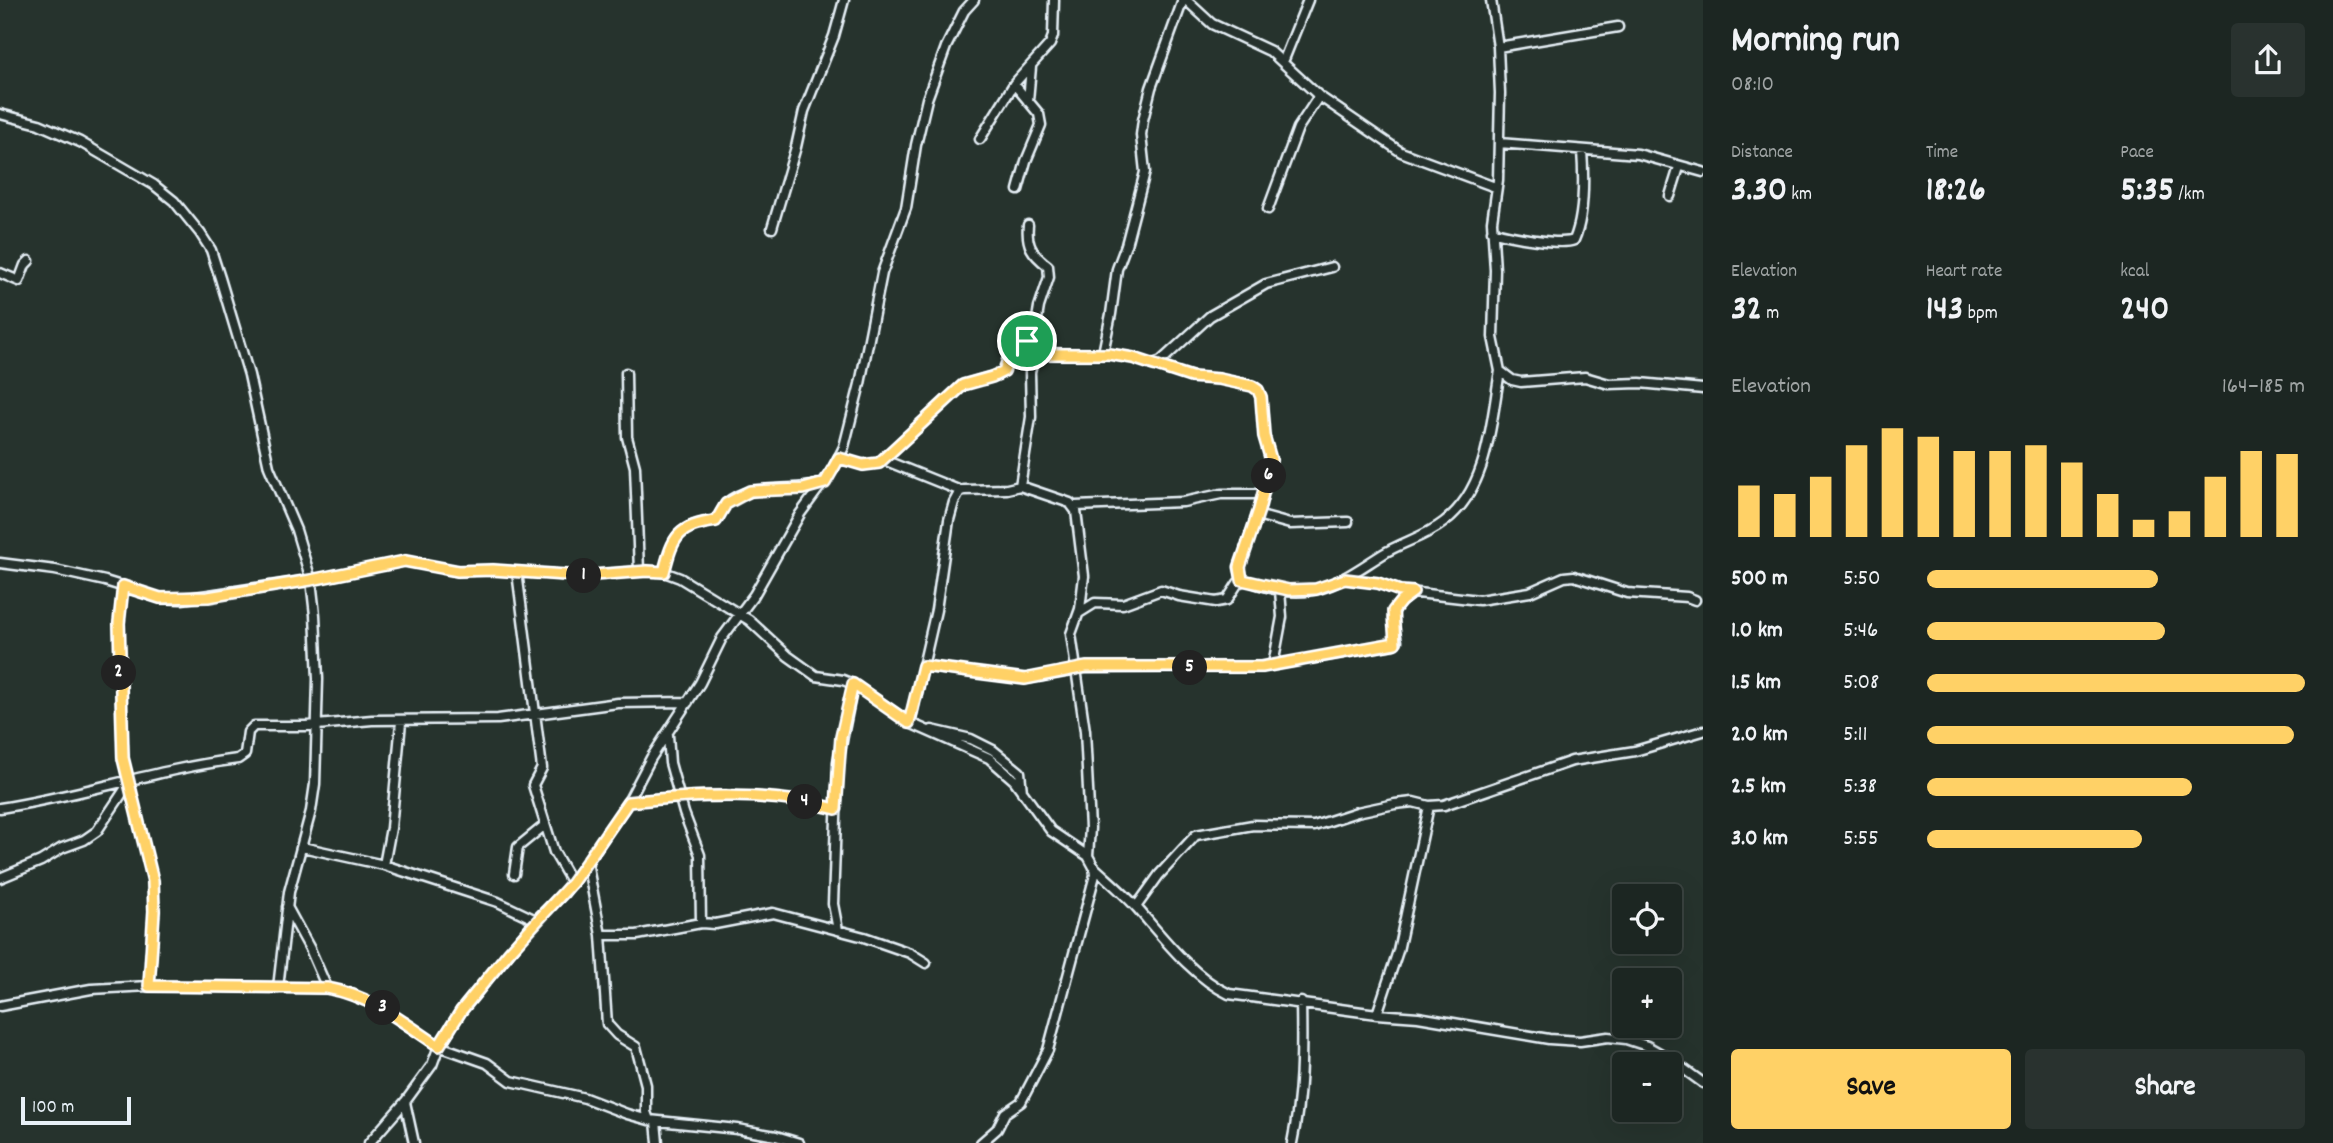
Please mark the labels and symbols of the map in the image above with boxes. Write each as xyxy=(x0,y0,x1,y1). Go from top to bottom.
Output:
pin xyxy=(997,311,1057,371)
pin: 6 xyxy=(1252,458,1286,494)
pin: 1 xyxy=(566,558,602,594)
pin: 5 xyxy=(1172,650,1208,686)
pin: 2 xyxy=(102,656,136,690)
pin: 4 xyxy=(788,784,822,820)
pin: 3 xyxy=(366,990,400,1026)
scale bar xyxy=(21,1094,131,1126)

